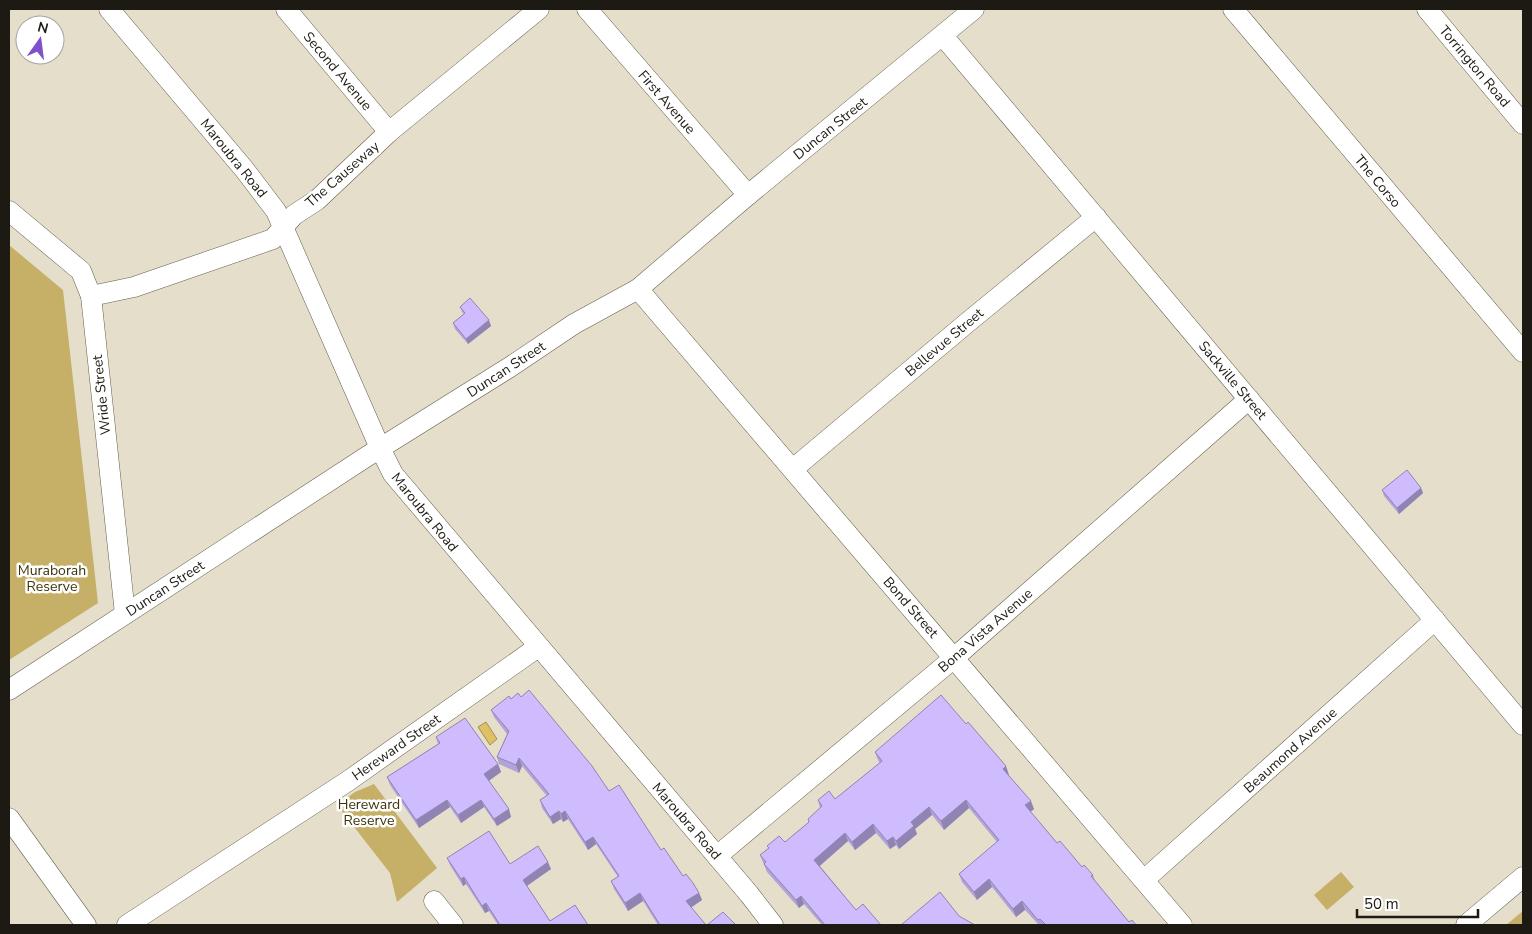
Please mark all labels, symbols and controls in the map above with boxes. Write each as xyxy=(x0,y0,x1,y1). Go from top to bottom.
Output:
north arrow xyxy=(15,15,65,65)
text: N xyxy=(36,17,50,38)
street label: Torrington Road xyxy=(1435,21,1514,111)
street label: Second Avenue xyxy=(299,28,376,115)
street label: First Avenue xyxy=(634,66,700,138)
street label: Duncan Street xyxy=(789,93,871,164)
street label: Maroubra Road xyxy=(196,115,271,202)
street label: The Causeway xyxy=(301,136,384,212)
street label: The Corso xyxy=(1350,151,1405,212)
street label: Bellevue Street xyxy=(901,304,988,381)
street label: Duncan Street xyxy=(463,337,549,402)
street label: Sackville Street xyxy=(1194,337,1271,424)
street label: Wride Street xyxy=(88,354,115,436)
street label: Maroubra Road xyxy=(387,469,462,556)
street label: Duncan Street xyxy=(122,556,208,621)
park label: Muraborah Reserve xyxy=(18,561,86,596)
street label: Bond Street xyxy=(879,573,943,642)
street label: Bona Vista Avenue xyxy=(934,584,1037,677)
street label: Beaumond Avenue xyxy=(1240,703,1341,797)
street label: Hereward Street xyxy=(348,710,445,785)
street label: Maroubra Road xyxy=(648,779,725,864)
park label: Hereward Reserve xyxy=(338,795,400,830)
scale bar xyxy=(1357,886,1478,918)
text: 50 m xyxy=(1364,894,1399,914)

